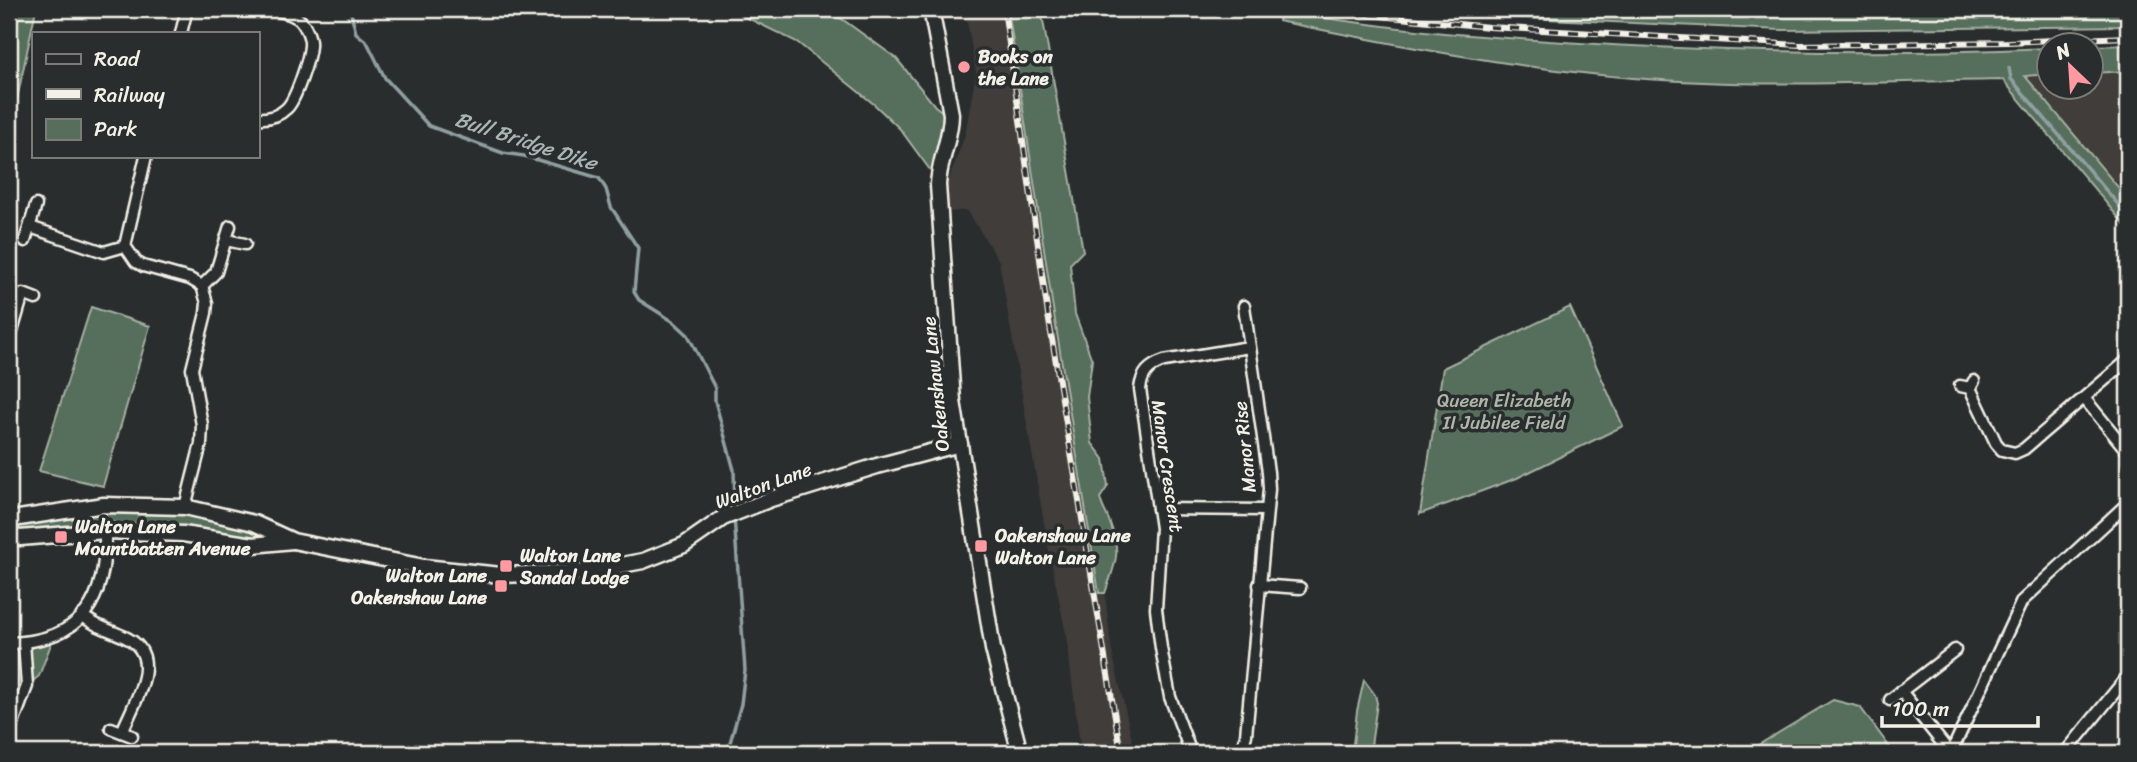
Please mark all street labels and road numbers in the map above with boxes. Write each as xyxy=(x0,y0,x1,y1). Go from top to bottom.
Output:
street label: Oakenshaw Lane xyxy=(912,315,959,453)
street label: Manor Crescent xyxy=(1142,398,1193,534)
street label: Manor Rise xyxy=(1223,399,1266,494)
street label: Walton Lane xyxy=(710,453,817,518)

